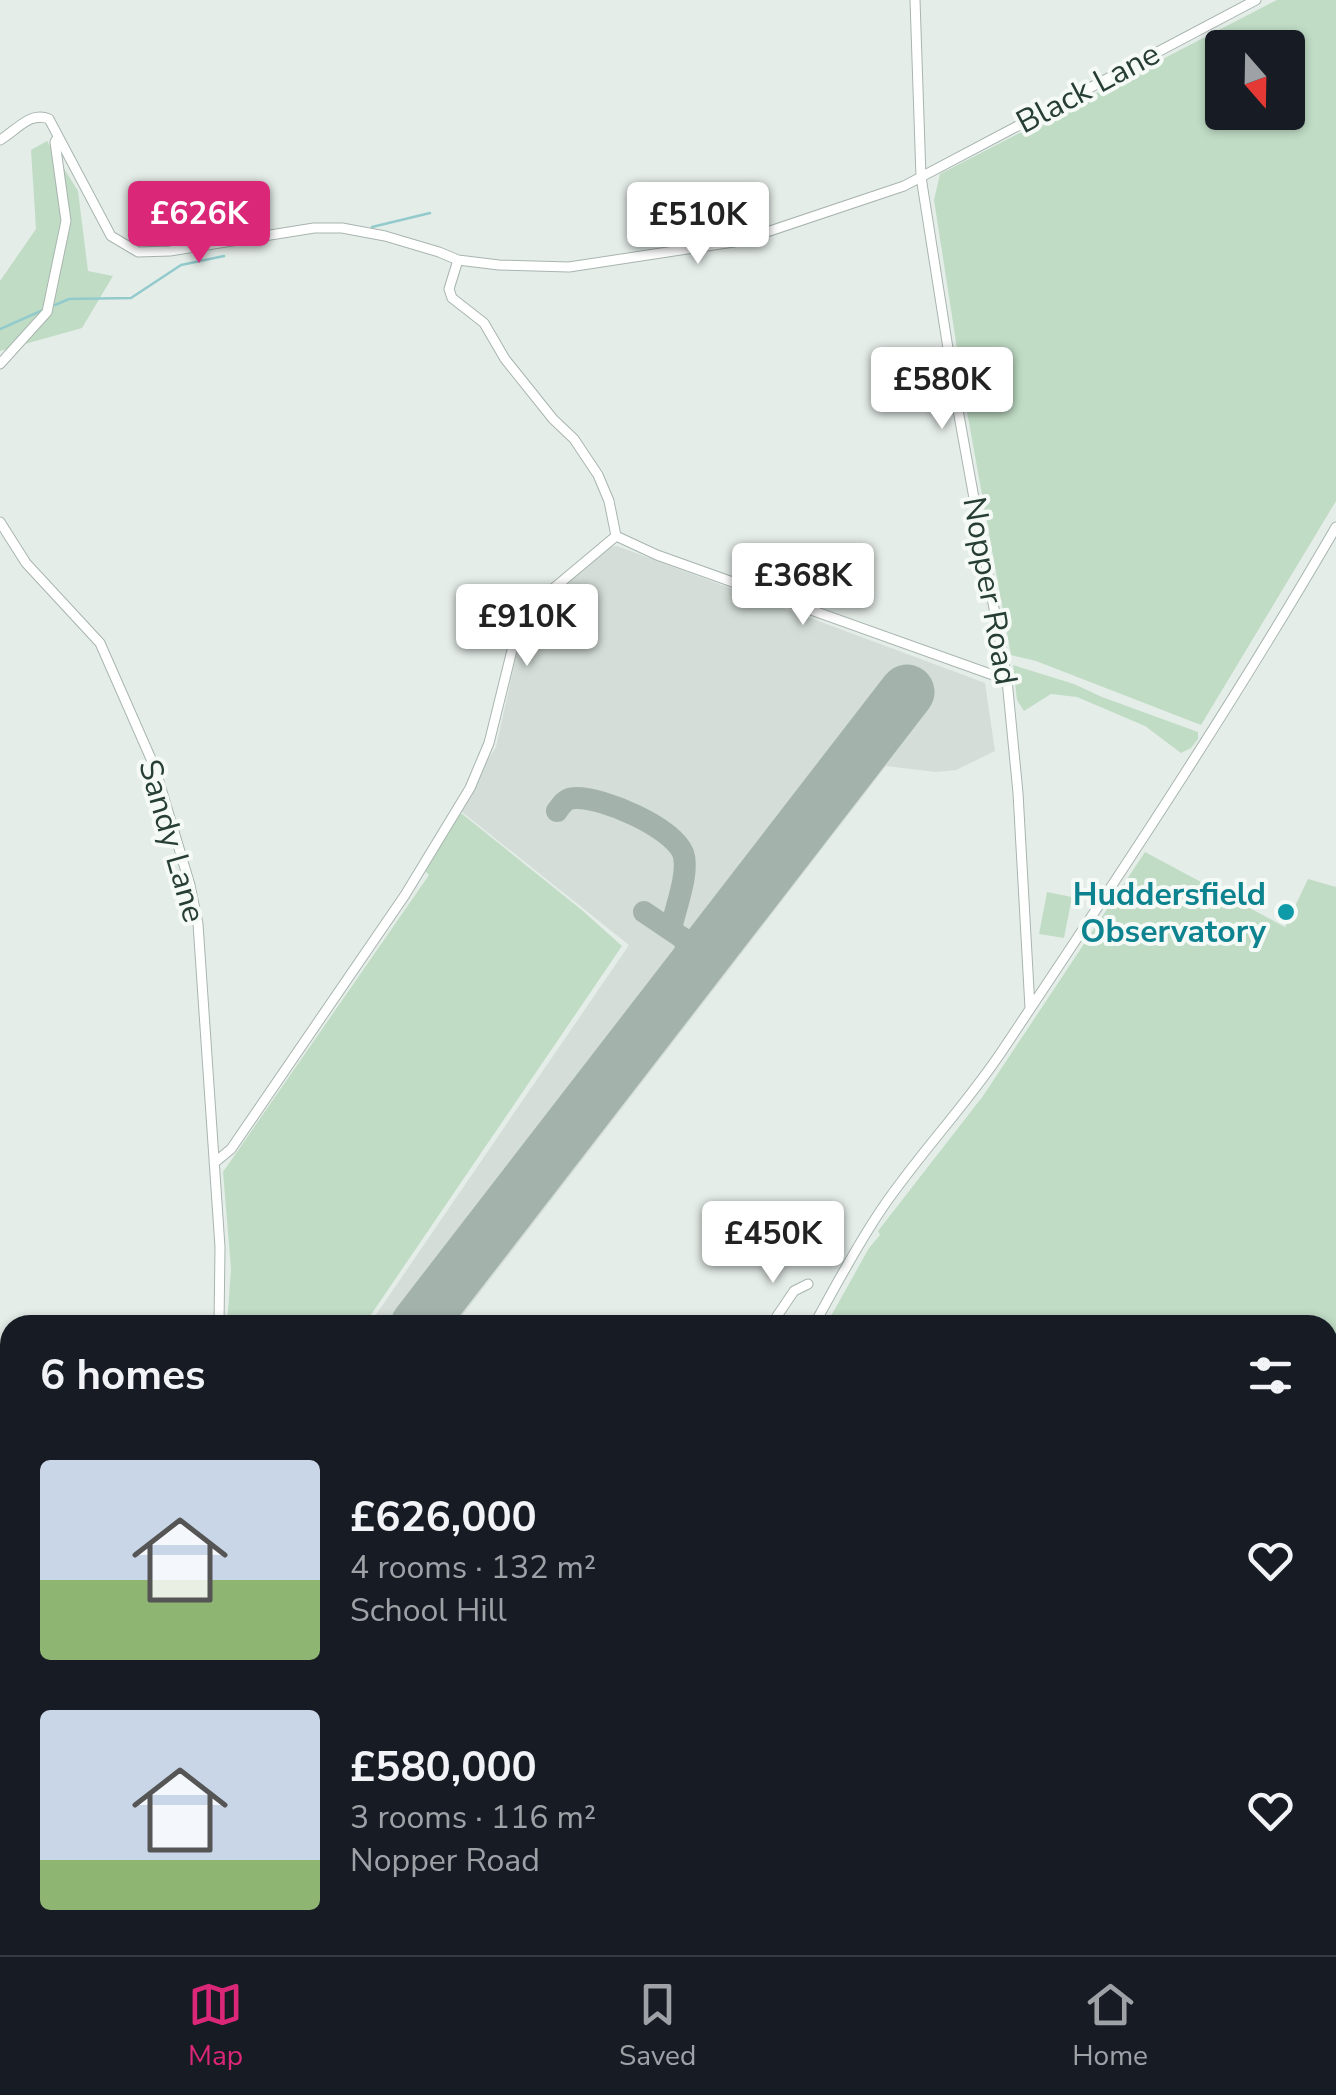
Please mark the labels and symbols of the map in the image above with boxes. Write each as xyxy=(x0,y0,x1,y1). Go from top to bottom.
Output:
north arrow xyxy=(1205,30,1305,130)
street label: Black Lane xyxy=(1009,32,1167,144)
pin: £626K xyxy=(129,181,269,266)
pin: £510K xyxy=(628,182,768,267)
pin: £580K xyxy=(872,347,1012,432)
street label: Nopper Road xyxy=(952,494,1028,688)
pin: £368K xyxy=(733,543,873,628)
pin: £910K xyxy=(457,584,597,669)
street label: Sandy Lane xyxy=(128,754,216,928)
place label: Huddersfield Observatory xyxy=(1073,873,1267,953)
marker: Huddersfield Observatory xyxy=(1275,901,1297,923)
pin: £450K xyxy=(703,1201,843,1286)

